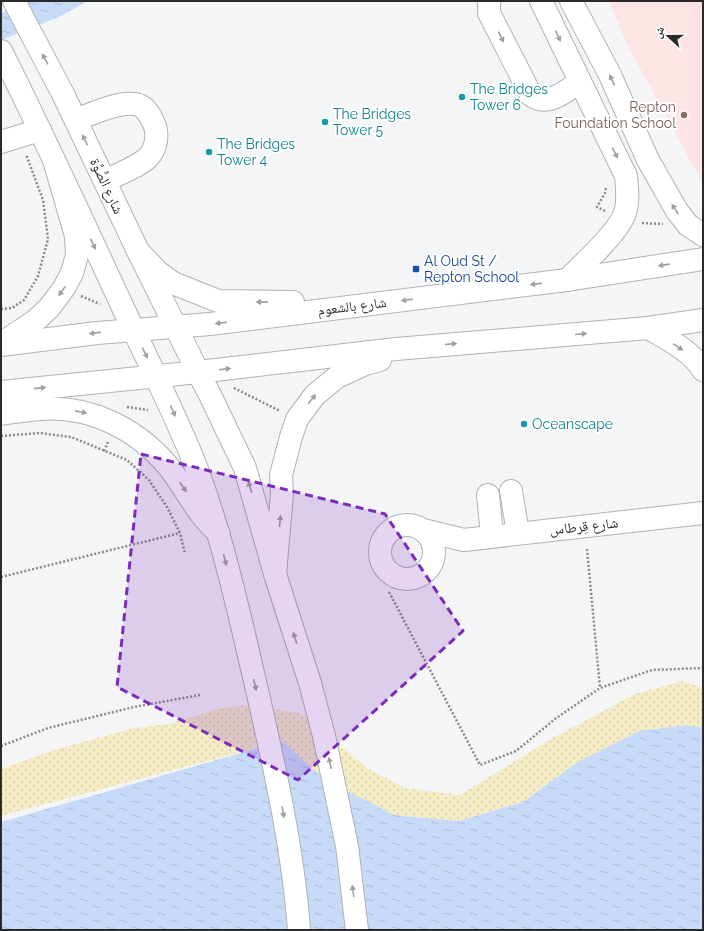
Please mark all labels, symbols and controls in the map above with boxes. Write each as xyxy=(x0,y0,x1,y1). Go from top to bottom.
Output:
north arrow xyxy=(648,16,688,56)
text: ش xyxy=(651,25,668,41)
one-way arrow xyxy=(498,31,504,43)
one-way arrow xyxy=(555,31,561,42)
one-way arrow xyxy=(42,54,48,65)
one-way arrow xyxy=(609,74,615,85)
place label: The Bridges Tower 6 xyxy=(470,81,548,113)
marker: The Bridges Tower 6 xyxy=(457,92,467,102)
place label: Repton Foundation School xyxy=(555,99,676,131)
place label: The Bridges Tower 5 xyxy=(333,106,411,138)
marker: Repton Foundation School xyxy=(679,110,689,120)
marker: The Bridges Tower 5 xyxy=(320,117,330,127)
one-way arrow xyxy=(82,134,88,146)
place label: The Bridges Tower 4 xyxy=(217,136,295,168)
marker: The Bridges Tower 4 xyxy=(204,147,214,157)
one-way arrow xyxy=(612,147,618,159)
street label: شارع الصُّوَّة xyxy=(85,156,127,217)
one-way arrow xyxy=(672,203,679,215)
one-way arrow xyxy=(90,238,96,250)
place label: Al Oud St / Repton School xyxy=(424,253,519,285)
one-way arrow xyxy=(658,262,671,268)
marker: Al Oud St / Repton School xyxy=(411,264,421,274)
one-way arrow xyxy=(530,281,542,287)
one-way arrow xyxy=(58,285,66,296)
street label: شارع بالشعوم xyxy=(317,294,387,320)
one-way arrow xyxy=(401,296,413,303)
one-way arrow xyxy=(255,299,268,305)
one-way arrow xyxy=(215,319,227,326)
one-way arrow xyxy=(89,330,101,336)
one-way arrow xyxy=(575,330,587,337)
one-way arrow xyxy=(445,341,458,348)
one-way arrow xyxy=(672,343,684,350)
one-way arrow xyxy=(142,347,148,359)
one-way arrow xyxy=(219,366,231,372)
one-way arrow xyxy=(34,385,46,391)
one-way arrow xyxy=(308,393,317,404)
one-way arrow xyxy=(170,406,176,417)
one-way arrow xyxy=(75,409,87,415)
place label: Oceanscape xyxy=(532,416,613,432)
marker: Oceanscape xyxy=(519,419,529,429)
one-way arrow xyxy=(247,481,253,493)
one-way arrow xyxy=(179,482,187,492)
street label: شارع قِرطاس xyxy=(549,514,619,540)
one-way arrow xyxy=(276,515,283,527)
one-way arrow xyxy=(223,554,229,566)
one-way arrow xyxy=(292,632,298,644)
one-way arrow xyxy=(253,678,259,691)
one-way arrow xyxy=(326,757,332,770)
one-way arrow xyxy=(280,806,286,818)
one-way arrow xyxy=(350,885,356,897)

